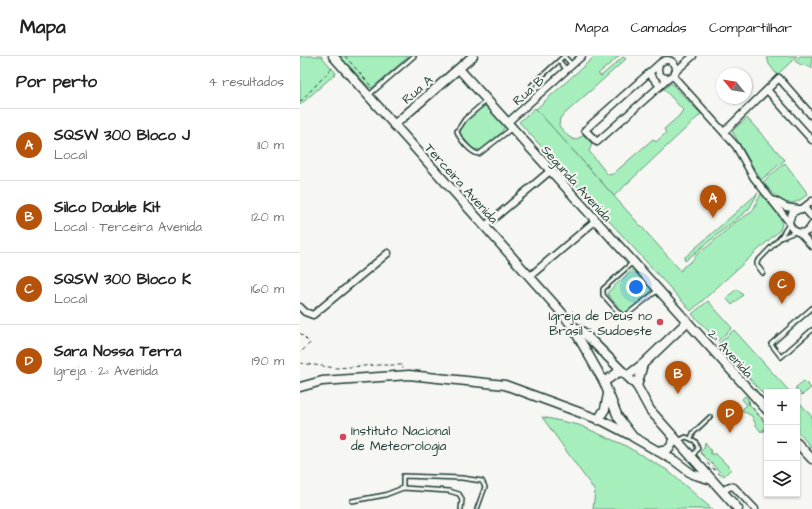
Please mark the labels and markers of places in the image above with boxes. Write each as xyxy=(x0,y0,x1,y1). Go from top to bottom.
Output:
pin: A xyxy=(700,185,726,218)
pin: C xyxy=(769,271,795,304)
place label: Igreja de Deus no Brasil - Sudoeste xyxy=(548,307,653,340)
marker: Igreja de Deus no Brasil - Sudoeste xyxy=(655,317,665,327)
pin: B xyxy=(665,361,691,394)
pin: D xyxy=(717,400,743,433)
place label: Instituto Nacional de Meteorologia xyxy=(351,422,450,456)
marker: Instituto Nacional de Meteorologia xyxy=(338,432,348,442)

